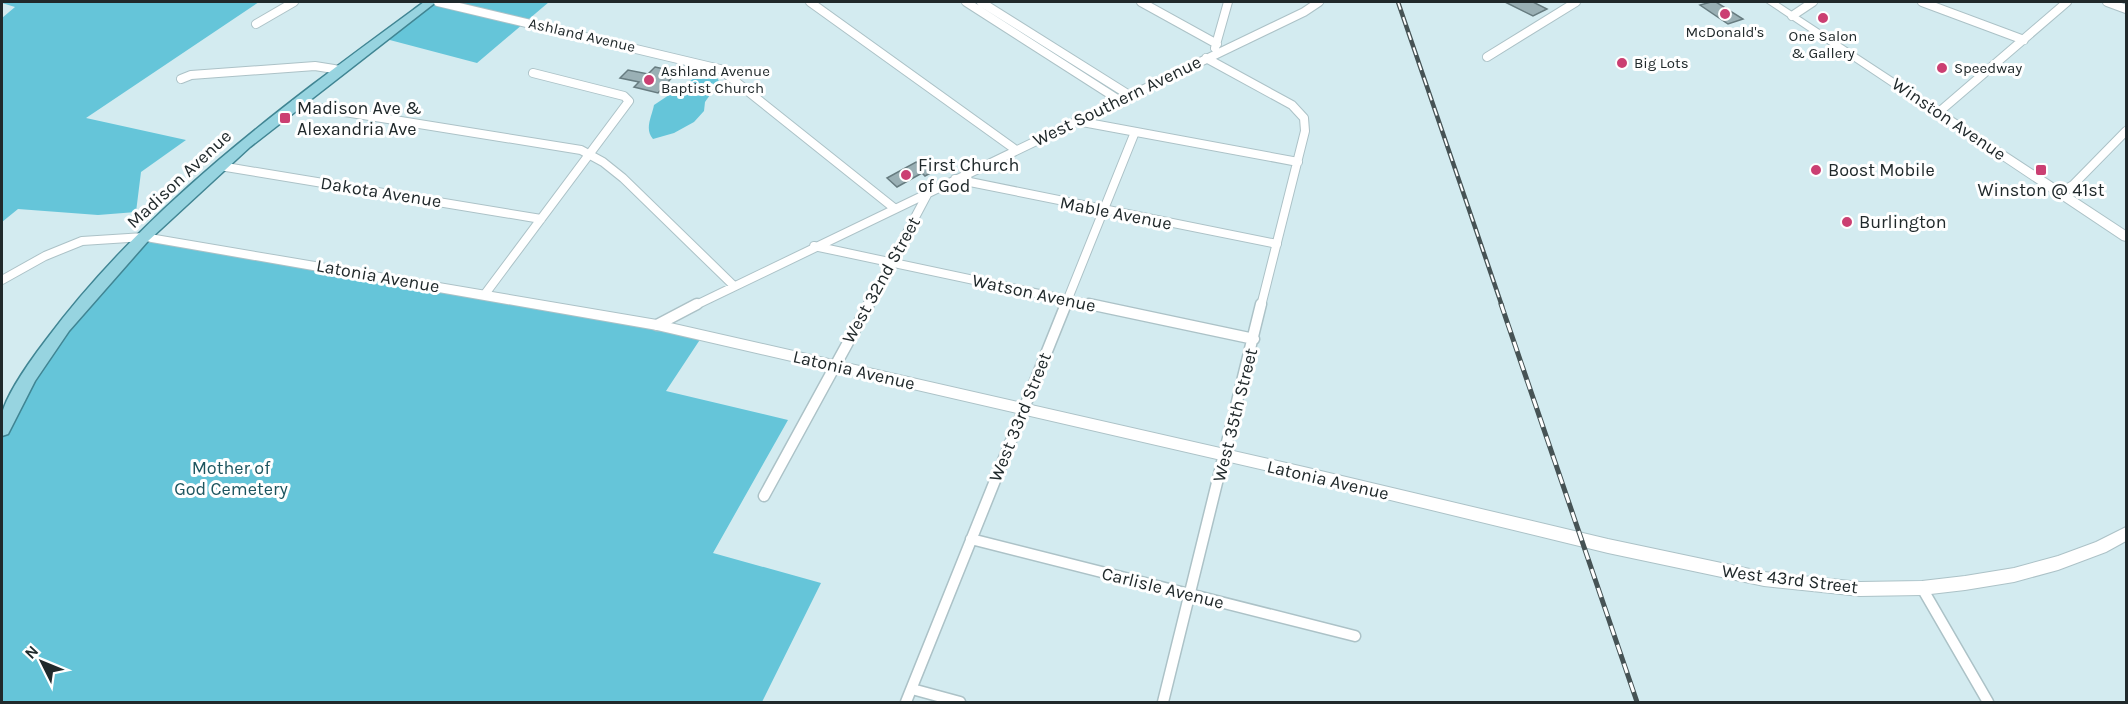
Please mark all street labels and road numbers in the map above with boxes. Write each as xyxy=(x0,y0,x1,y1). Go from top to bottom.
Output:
street label: Ashland Avenue xyxy=(527,14,637,56)
street label: West Southern Avenue xyxy=(1029,51,1205,151)
street label: Winston Avenue xyxy=(1888,73,2010,165)
street label: Madison Avenue xyxy=(122,125,236,233)
street label: Dakota Avenue xyxy=(319,172,443,212)
street label: Mable Avenue xyxy=(1058,191,1174,235)
street label: West 32nd Street xyxy=(837,213,925,347)
street label: Latonia Avenue xyxy=(315,254,441,298)
street label: Watson Avenue xyxy=(970,269,1098,317)
street label: Latonia Avenue xyxy=(791,345,917,395)
street label: West 35th Street xyxy=(1208,345,1262,484)
street label: West 33rd Street xyxy=(984,349,1056,485)
street label: Latonia Avenue xyxy=(1265,455,1391,505)
street label: West 43rd Street xyxy=(1721,560,1859,598)
street label: Carlisle Avenue xyxy=(1100,562,1226,614)

